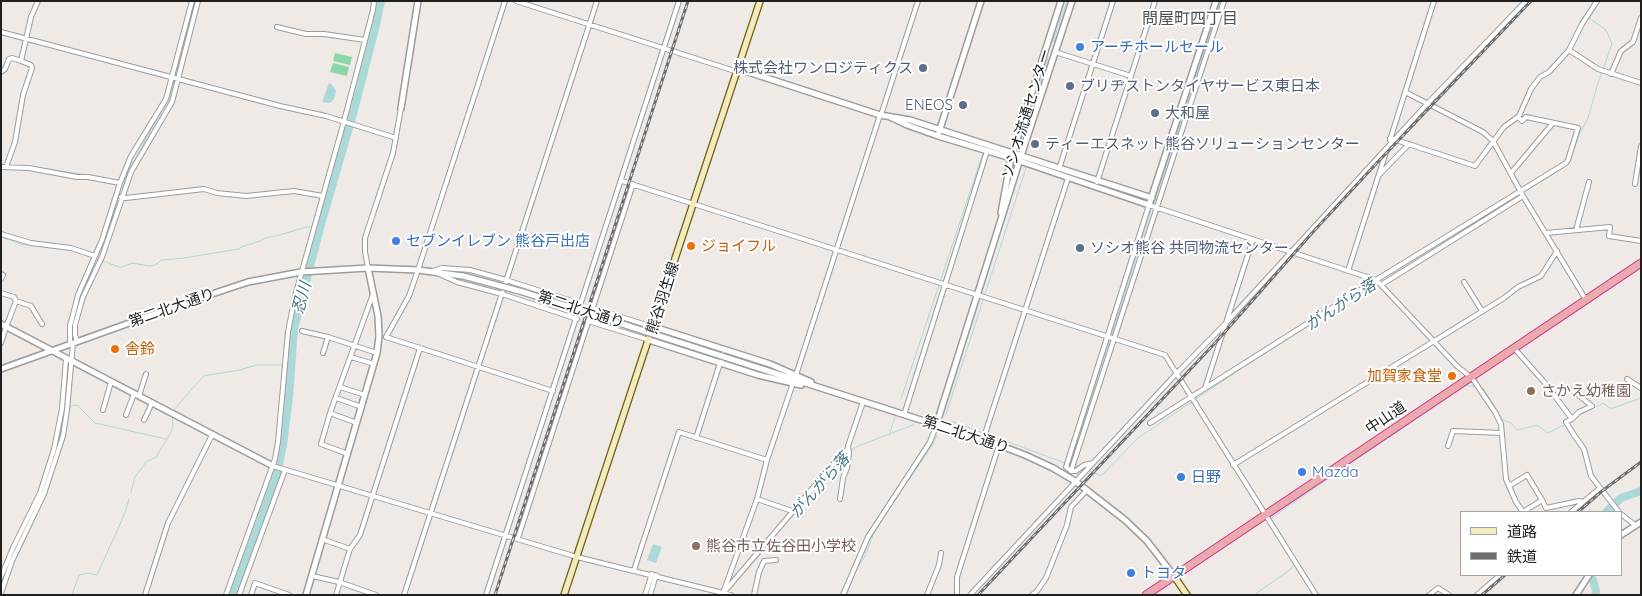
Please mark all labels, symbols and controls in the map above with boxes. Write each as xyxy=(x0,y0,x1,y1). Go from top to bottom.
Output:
district label: 問屋町四丁目 xyxy=(1142,9,1238,29)
place label: アーチホールセール xyxy=(1090,38,1224,56)
marker: アーチホールセール xyxy=(1074,41,1086,53)
street label: ソシオ流通センター xyxy=(999,47,1055,181)
place label: 株式会社ワンロジティクス xyxy=(733,59,913,77)
marker: 株式会社ワンロジティクス xyxy=(917,62,929,74)
place label: ブリヂストンタイヤサービス東日本 xyxy=(1080,77,1320,95)
marker: ブリヂストンタイヤサービス東日本 xyxy=(1064,80,1076,92)
place label: ENEOS xyxy=(905,96,953,114)
marker: ENEOS xyxy=(957,99,969,111)
place label: 大和屋 xyxy=(1165,104,1210,122)
marker: 大和屋 xyxy=(1149,107,1161,119)
place label: ティーエスネット熊谷ソリューションセンター xyxy=(1045,135,1360,153)
marker: ティーエスネット熊谷ソリューションセンター xyxy=(1029,138,1041,150)
place label: セブンイレブン 熊谷戸出店 xyxy=(406,232,590,250)
marker: セブンイレブン 熊谷戸出店 xyxy=(390,235,402,247)
place label: ジョイフル xyxy=(701,237,776,255)
place label: ソシオ熊谷 共同物流センター xyxy=(1090,239,1289,257)
marker: ジョイフル xyxy=(685,240,697,252)
marker: ソシオ熊谷 共同物流センター xyxy=(1074,242,1086,254)
street label: 熊谷羽生線 xyxy=(643,260,683,336)
water label: がんがら落 xyxy=(1302,275,1380,335)
water label: 忍川 xyxy=(289,280,315,316)
street label: 第二北大通り xyxy=(127,285,217,331)
street label: 第二北大通り xyxy=(535,288,627,332)
place label: 舎鈴 xyxy=(125,340,155,358)
marker: 舎鈴 xyxy=(109,343,121,355)
place label: 加賀家食堂 xyxy=(1367,367,1442,385)
marker: 加賀家食堂 xyxy=(1446,370,1458,382)
place label: さかえ幼稚園 xyxy=(1541,382,1631,400)
marker: さかえ幼稚園 xyxy=(1525,385,1537,397)
street label: 中山道 xyxy=(1362,398,1410,438)
street label: 第二北大通り xyxy=(920,413,1012,457)
water label: がんがら落 xyxy=(786,450,854,522)
place label: Mazda xyxy=(1312,463,1359,481)
marker: Mazda xyxy=(1296,466,1308,478)
place label: 日野 xyxy=(1191,468,1221,486)
marker: 日野 xyxy=(1175,471,1187,483)
legend xyxy=(1460,511,1622,576)
text: 道路 xyxy=(1507,522,1537,541)
place label: 熊谷市立佐谷田小学校 xyxy=(706,537,856,555)
marker: 熊谷市立佐谷田小学校 xyxy=(690,540,702,552)
text: 鉄道 xyxy=(1507,547,1537,566)
place label: トヨタ xyxy=(1141,564,1186,582)
marker: トヨタ xyxy=(1125,567,1137,579)

